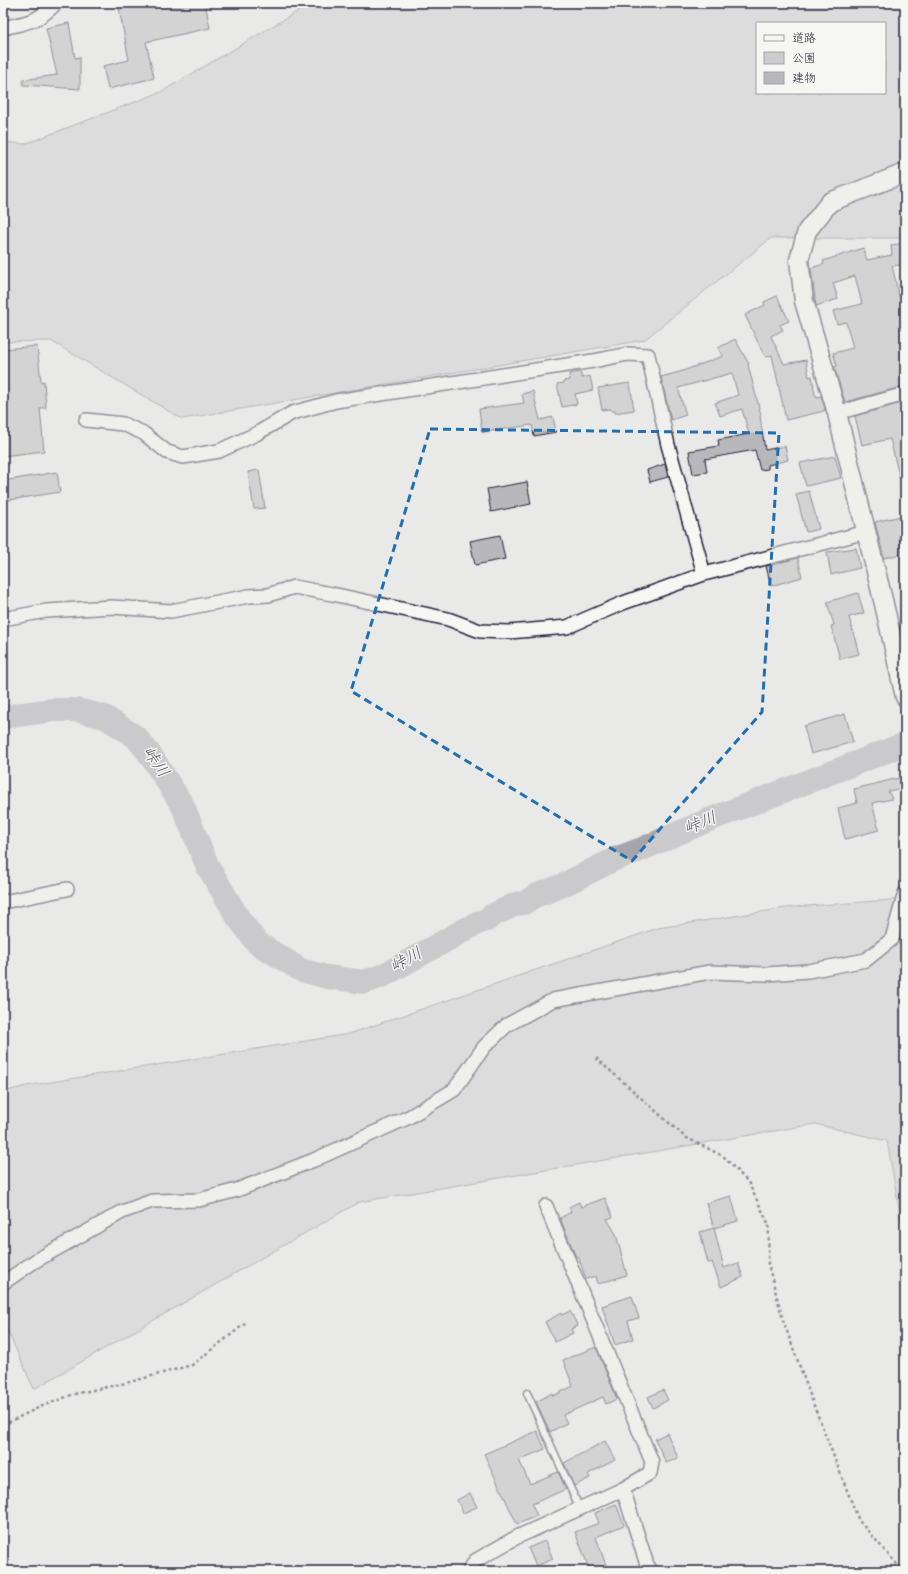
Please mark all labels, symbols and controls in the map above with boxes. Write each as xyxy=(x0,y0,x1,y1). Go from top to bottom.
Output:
legend xyxy=(756,22,886,94)
text: 道路 xyxy=(792,31,816,48)
text: 公園 xyxy=(792,51,816,68)
text: 建物 xyxy=(792,71,816,88)
water label: 峠川 xyxy=(134,742,174,784)
water label: 峠川 xyxy=(681,808,721,842)
water label: 峠川 xyxy=(386,943,428,981)

